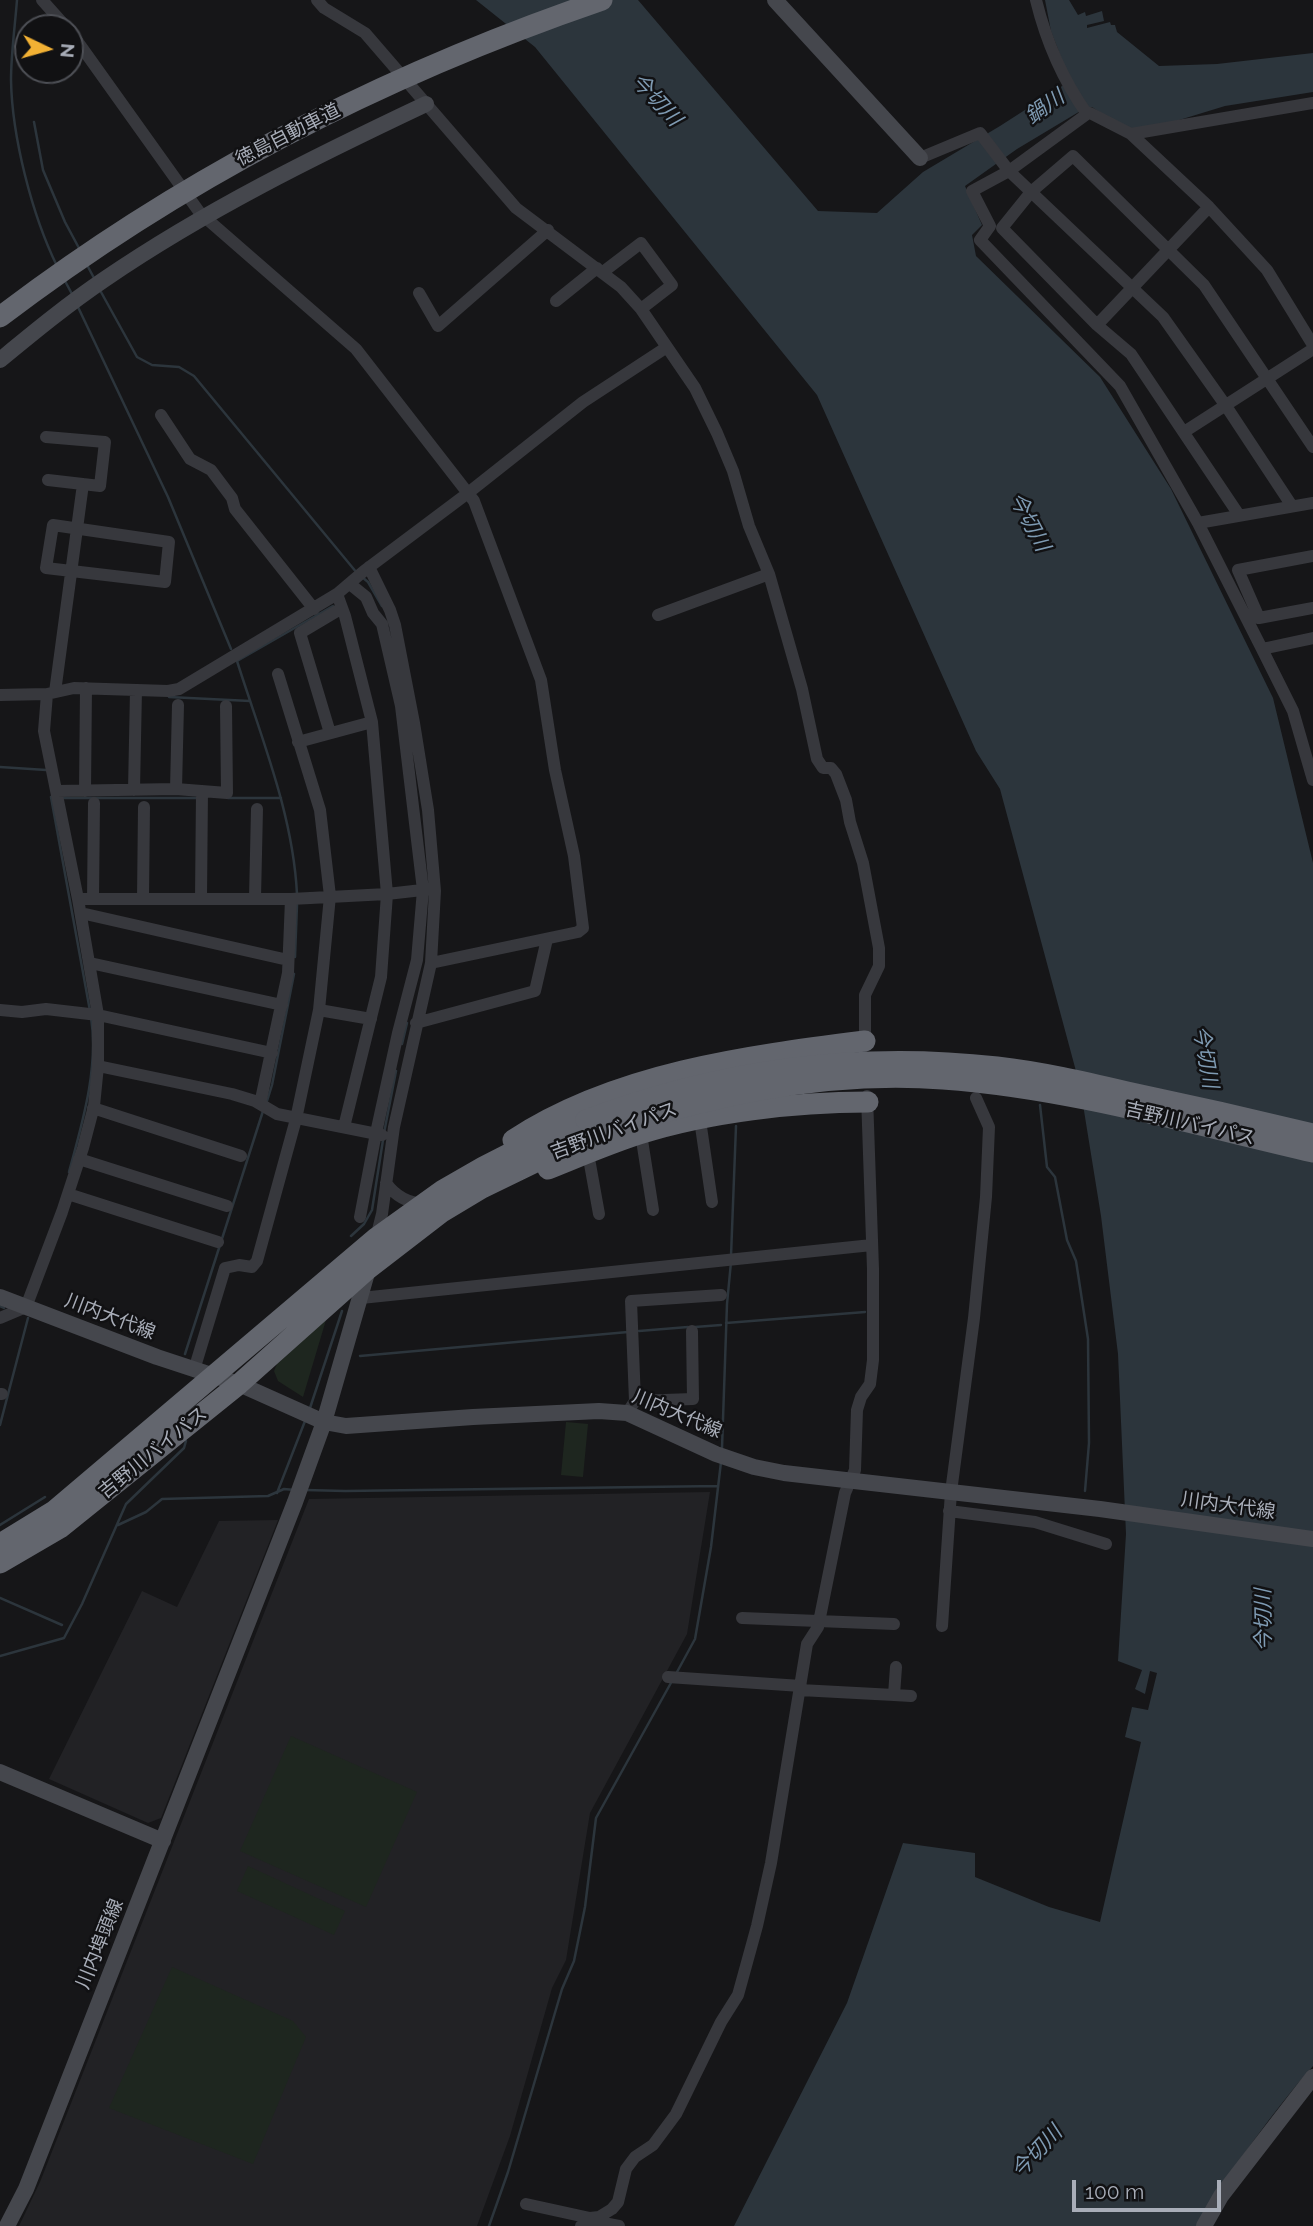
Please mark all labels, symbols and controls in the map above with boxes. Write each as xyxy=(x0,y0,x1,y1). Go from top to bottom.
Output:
north arrow xyxy=(14,14,84,84)
text: N xyxy=(56,42,80,59)
water label: 今切川 xyxy=(625,68,687,132)
water label: 鍋川 xyxy=(1021,85,1069,129)
street label: 徳島自動車道 xyxy=(232,99,344,171)
water label: 今切川 xyxy=(1003,488,1055,556)
water label: 今切川 xyxy=(1187,1024,1223,1090)
street label: 吉野川バイパス xyxy=(548,1098,680,1164)
street label: 吉野川バイパス xyxy=(1123,1098,1257,1150)
street label: 川内大代線 xyxy=(62,1289,158,1345)
street label: 川内大代線 xyxy=(629,1385,725,1443)
street label: 吉野川バイパス xyxy=(94,1402,212,1504)
street label: 川内大代線 xyxy=(1179,1488,1277,1524)
water label: 今切川 xyxy=(1251,1588,1277,1652)
street label: 川内埠頭線 xyxy=(72,1896,128,1992)
water label: 今切川 xyxy=(1006,2120,1068,2184)
scale bar xyxy=(1075,2166,1224,2210)
text: 100 m xyxy=(1085,2179,1144,2204)

